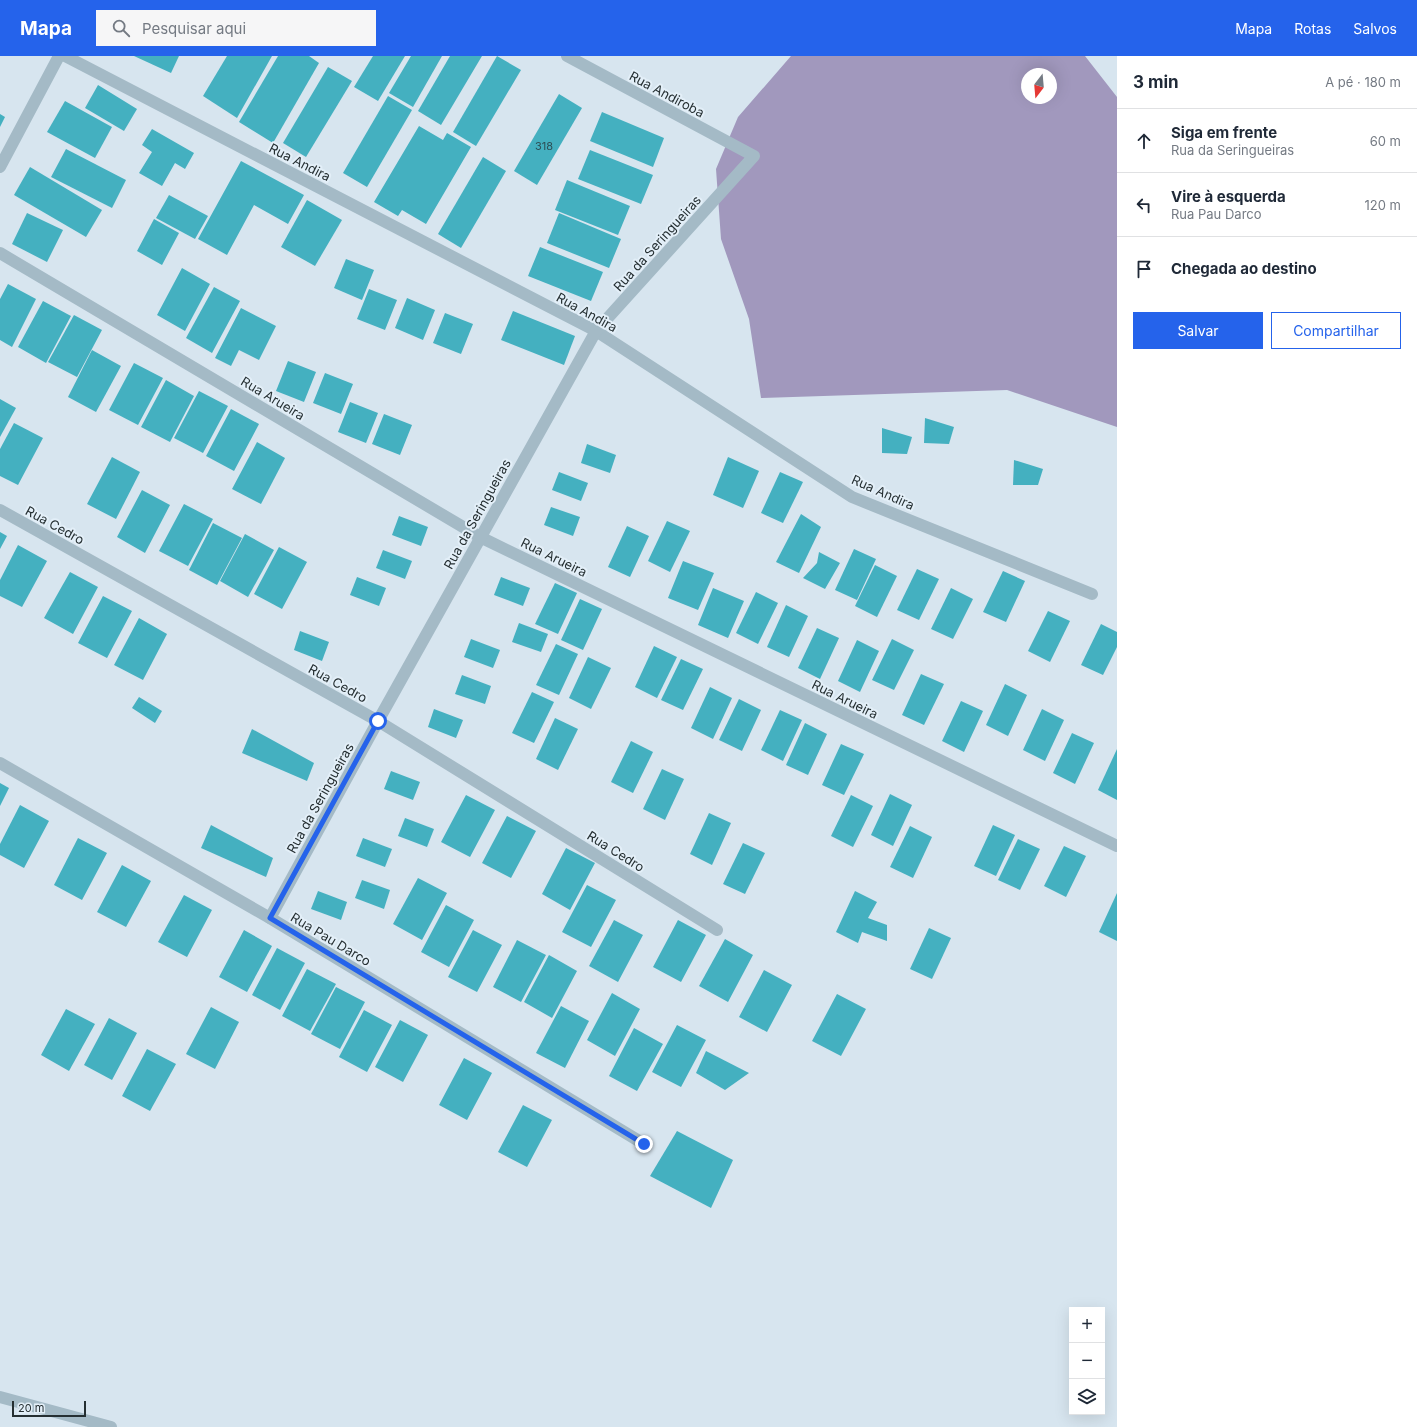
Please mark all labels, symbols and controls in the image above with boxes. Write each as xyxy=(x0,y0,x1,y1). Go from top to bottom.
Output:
search box xyxy=(96,10,376,46)
text: Mapa xyxy=(20,17,72,40)
icon: search xyxy=(110,17,132,39)
text: Pesquisar aqui xyxy=(142,19,246,38)
text: Mapa xyxy=(1235,20,1272,37)
text: Rotas xyxy=(1294,20,1331,37)
text: Salvos xyxy=(1353,20,1397,37)
street label: Rua Andiroba xyxy=(627,68,707,120)
north arrow xyxy=(1021,68,1057,104)
text: 3 min xyxy=(1133,72,1179,92)
text: A pé · 180 m xyxy=(1325,74,1401,90)
text: Siga em frente xyxy=(1171,123,1277,142)
icon: ahead xyxy=(1133,130,1155,152)
text: 60 m xyxy=(1370,133,1401,149)
house number: 318 xyxy=(535,139,553,153)
street label: Rua Andira xyxy=(267,140,333,184)
text: Rua da Seringueiras xyxy=(1171,142,1294,158)
text: Vire à esquerda xyxy=(1171,187,1286,206)
street label: Rua da Seringueiras xyxy=(610,192,704,294)
icon: left xyxy=(1133,194,1155,216)
text: 120 m xyxy=(1365,197,1401,213)
text: Rua Pau Darco xyxy=(1171,206,1262,222)
icon: arrive xyxy=(1133,258,1155,280)
text: Chegada ao destino xyxy=(1171,259,1317,278)
street label: Rua Andira xyxy=(554,289,620,335)
button: Salvar xyxy=(1133,312,1263,349)
button: Compartilhar xyxy=(1271,312,1401,349)
street label: Rua Arueira xyxy=(238,373,308,423)
street label: Rua da Seringueiras xyxy=(440,456,514,572)
street label: Rua Andira xyxy=(849,471,917,513)
street label: Rua Cedro xyxy=(23,502,87,548)
street label: Rua Arueira xyxy=(518,534,590,580)
street label: Rua Cedro xyxy=(306,660,370,706)
street label: Rua Arueira xyxy=(809,676,881,722)
route start xyxy=(369,712,387,730)
street label: Rua da Seringueiras xyxy=(283,740,357,856)
street label: Rua Cedro xyxy=(584,827,648,875)
street label: Rua Pau Darco xyxy=(288,909,374,969)
route end xyxy=(635,1135,653,1153)
map controls xyxy=(1069,1307,1105,1415)
button: + xyxy=(1069,1307,1105,1343)
button: − xyxy=(1069,1343,1105,1379)
button: layers xyxy=(1069,1379,1105,1415)
scale bar xyxy=(12,1399,86,1418)
text: 20 m xyxy=(18,1401,44,1415)

